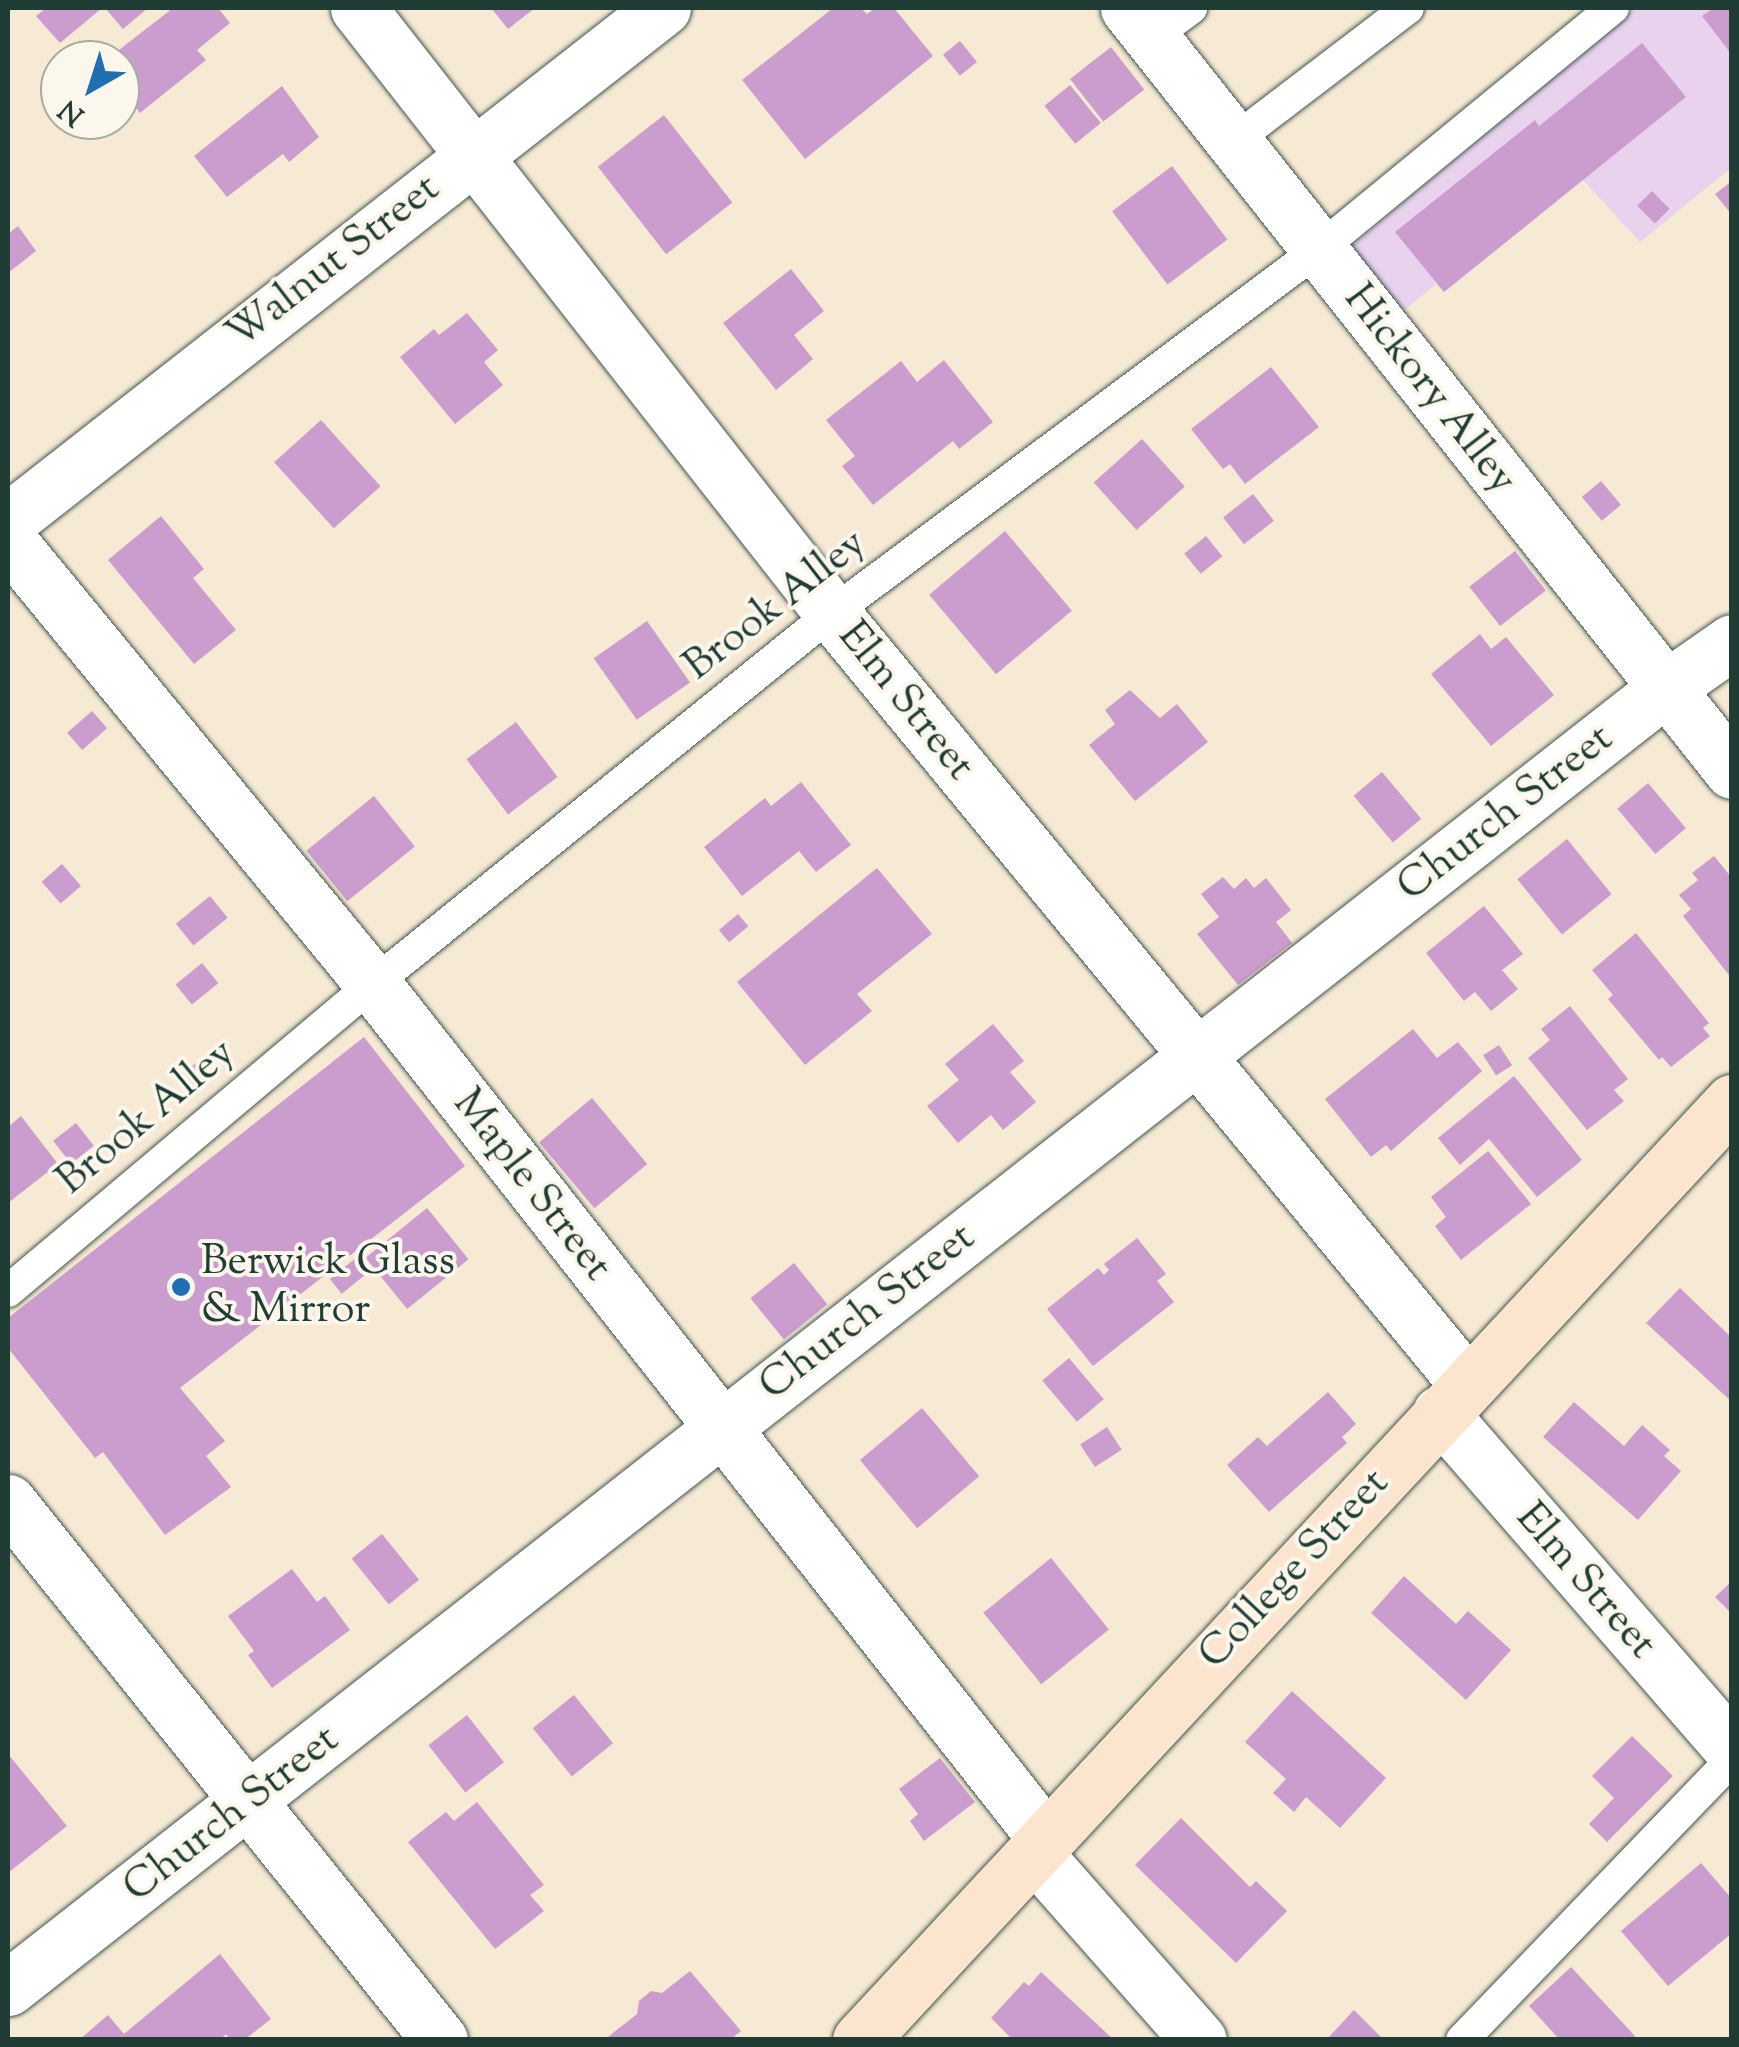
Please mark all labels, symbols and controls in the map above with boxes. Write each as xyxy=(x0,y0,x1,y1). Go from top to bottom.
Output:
north arrow xyxy=(40,40,140,140)
text: N xyxy=(51,89,94,134)
street label: Walnut Street xyxy=(218,164,450,362)
street label: Hickory Alley xyxy=(1332,275,1526,505)
street label: Brook Alley xyxy=(675,519,877,693)
street label: Elm Street xyxy=(826,613,984,791)
street label: Church Street xyxy=(1388,714,1624,914)
street label: Brook Alley xyxy=(48,1029,246,1207)
street label: Maple Street xyxy=(441,1080,621,1292)
street label: Church Street xyxy=(750,1213,986,1413)
place label: Berwick Glass & Mirror xyxy=(201,1238,455,1336)
marker: Berwick Glass & Mirror xyxy=(170,1276,192,1298)
street label: College Street xyxy=(1190,1459,1400,1681)
street label: Elm Street xyxy=(1504,1494,1666,1670)
street label: Church Street xyxy=(114,1715,350,1915)

